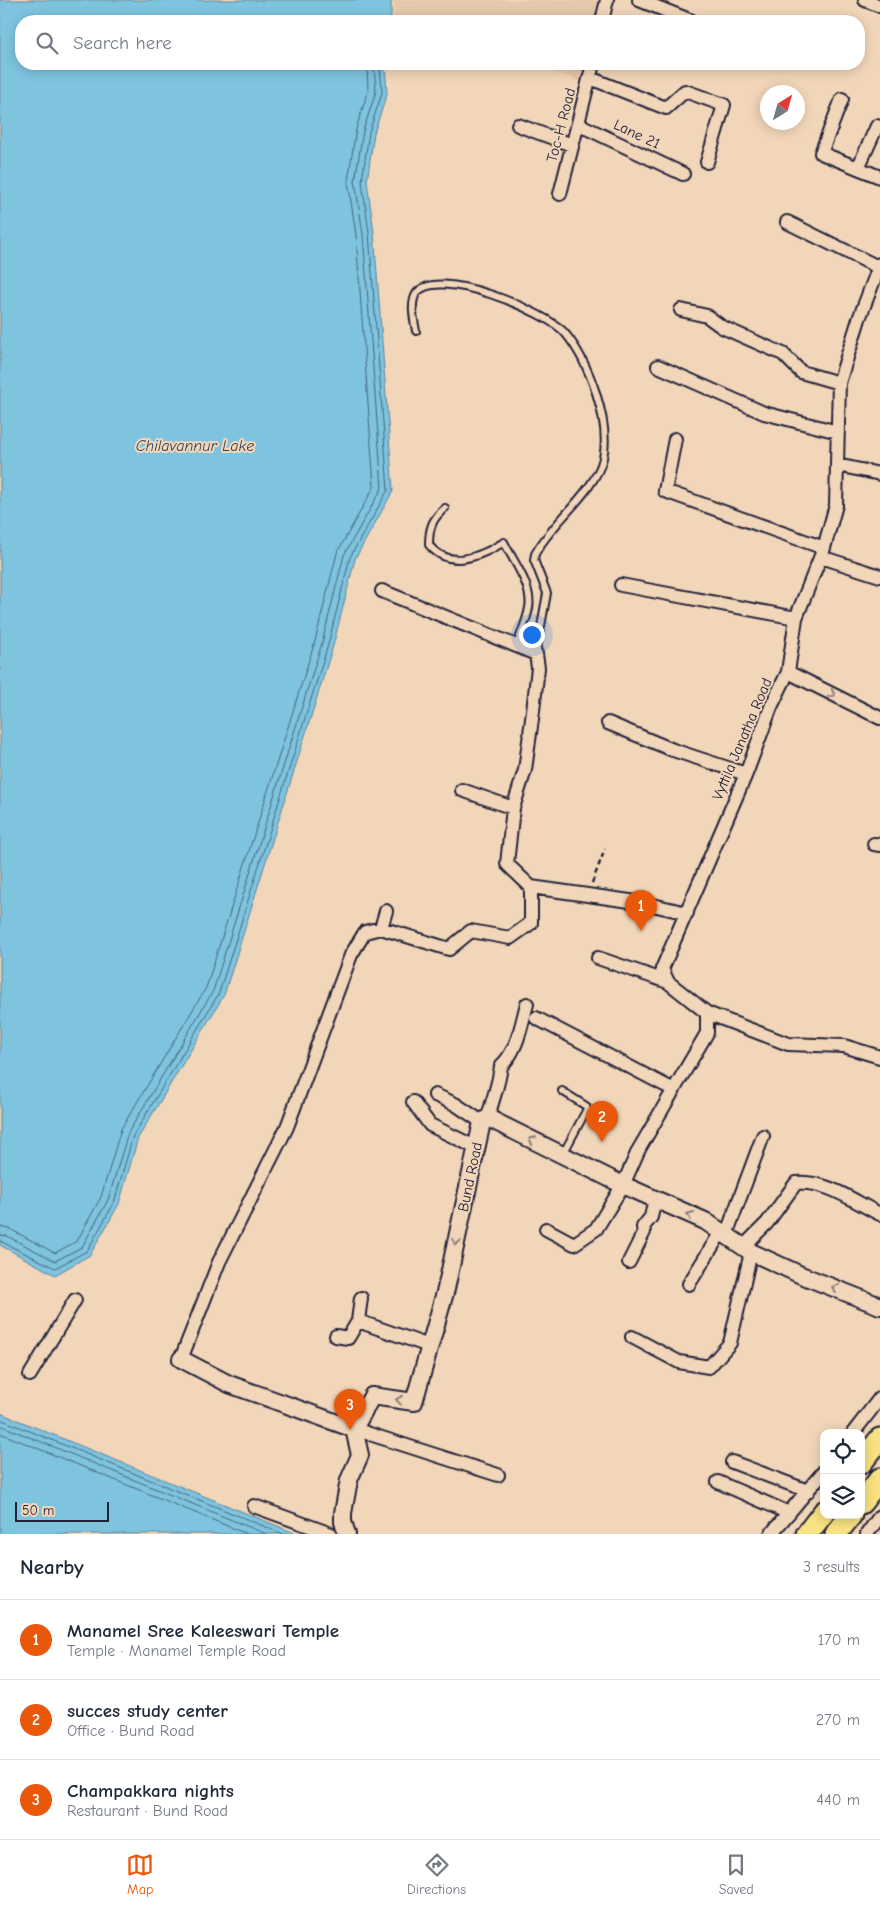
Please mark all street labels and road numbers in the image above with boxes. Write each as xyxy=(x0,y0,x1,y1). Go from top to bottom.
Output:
street label: Toc-H Road xyxy=(542,86,580,164)
street label: Lane 21 xyxy=(611,115,663,153)
street label: Vyttila Janatha Road xyxy=(708,675,776,803)
street label: Bund Road xyxy=(454,1141,486,1213)

